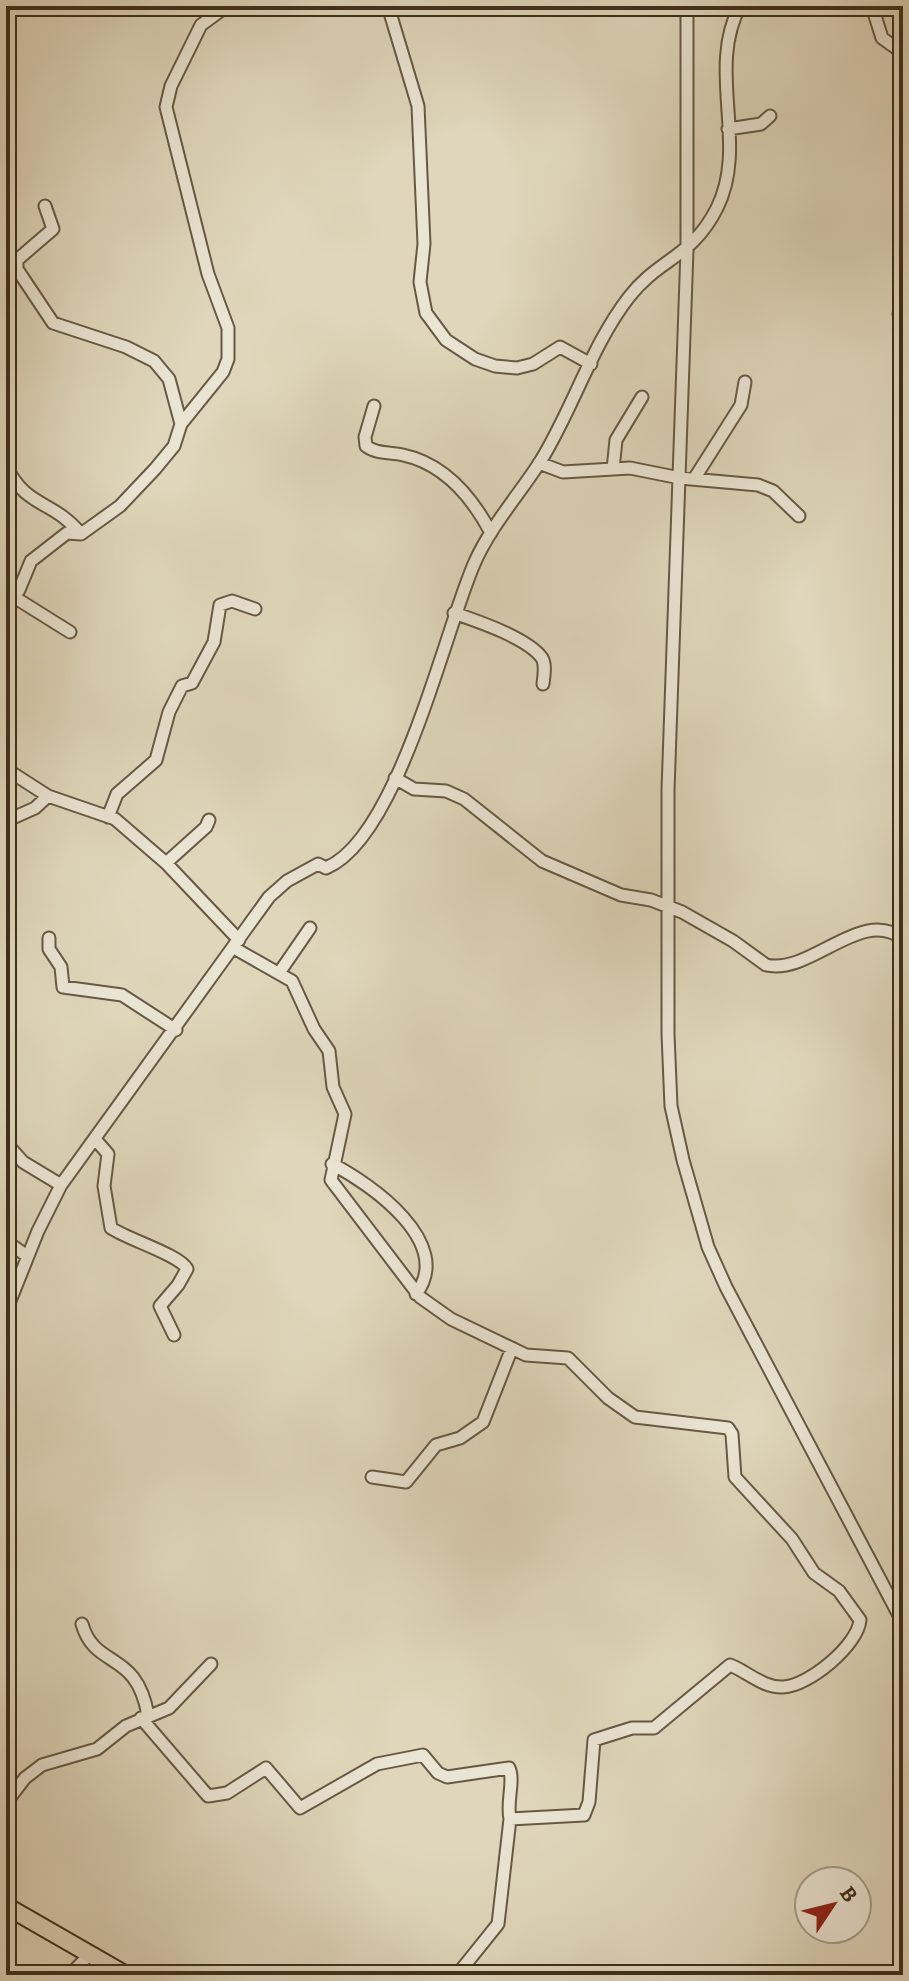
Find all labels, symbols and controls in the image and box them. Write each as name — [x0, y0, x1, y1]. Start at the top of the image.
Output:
north arrow — [793, 1865, 873, 1945]
text: B — [832, 1880, 865, 1908]

